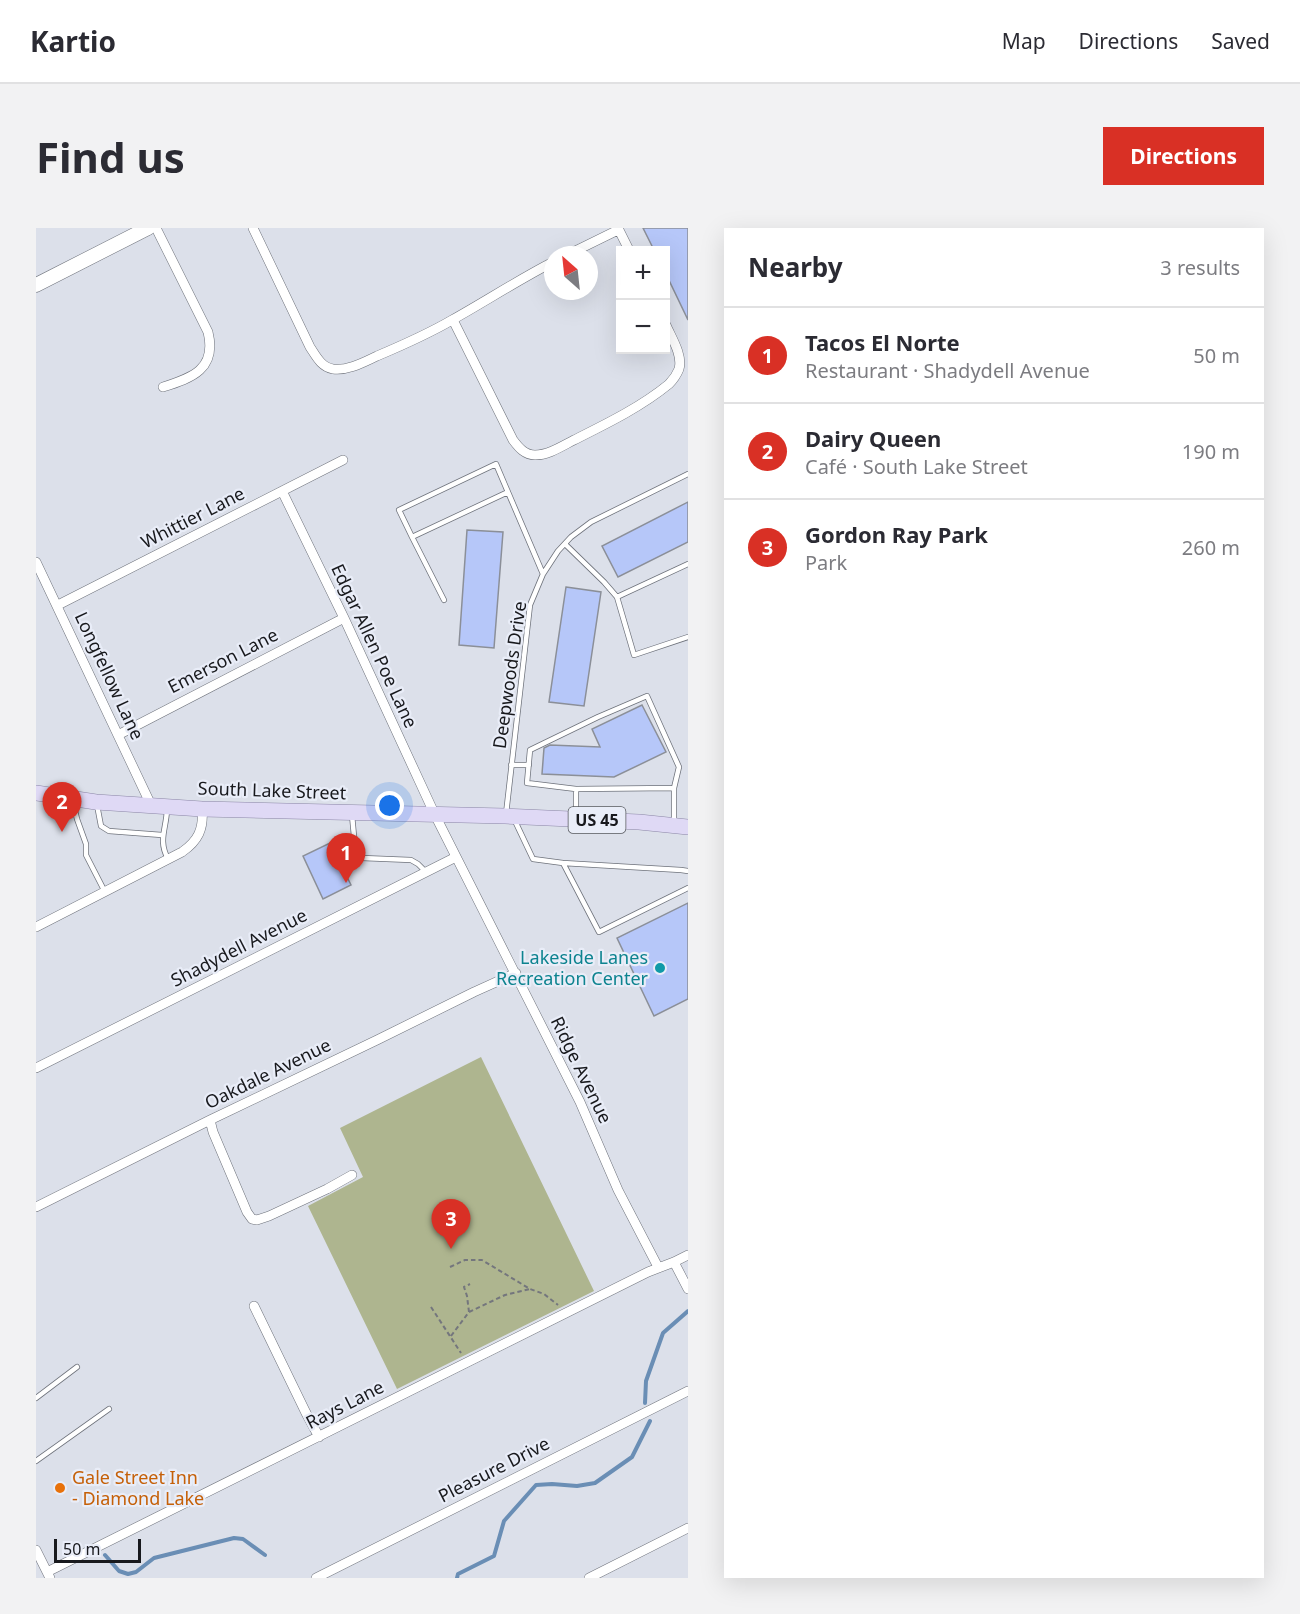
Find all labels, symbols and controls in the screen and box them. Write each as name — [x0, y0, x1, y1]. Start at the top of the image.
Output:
text: Kartio — [30, 22, 116, 60]
text: Map — [1002, 27, 1046, 55]
text: Directions — [1079, 27, 1178, 55]
text: Saved — [1211, 27, 1270, 55]
button: Directions — [1103, 127, 1264, 185]
text: Find us — [36, 128, 185, 185]
north arrow — [544, 246, 598, 300]
map controls — [616, 246, 670, 354]
button: + — [616, 246, 670, 300]
text: Nearby — [748, 249, 843, 285]
text: 3 results — [1160, 254, 1240, 281]
button: − — [616, 300, 670, 354]
text: Tacos El Norte — [805, 327, 960, 357]
text: 1 — [762, 342, 773, 369]
text: 50 m — [1193, 342, 1240, 369]
text: Restaurant · Shadydell Avenue — [805, 357, 1090, 384]
text: Dairy Queen — [805, 423, 941, 453]
text: 2 — [762, 438, 773, 465]
text: 190 m — [1182, 438, 1240, 465]
text: Café · South Lake Street — [805, 453, 1028, 480]
street label: Whittier Lane — [137, 481, 248, 554]
text: Gordon Ray Park — [805, 519, 988, 549]
text: 3 — [762, 534, 773, 561]
text: 260 m — [1182, 534, 1240, 561]
text: Park — [805, 549, 847, 576]
street label: Edgar Allen Poe Lane — [326, 560, 424, 732]
street label: Deepwoods Drive — [487, 599, 531, 750]
street label: Longfellow Lane — [70, 608, 150, 743]
street label: Emerson Lane — [163, 622, 282, 698]
street label: South Lake Street — [197, 775, 347, 805]
pin: 2 — [42, 782, 82, 832]
your location — [375, 791, 404, 820]
road number: US 45 — [568, 807, 626, 833]
pin: 1 — [326, 834, 366, 883]
street label: Shadydell Avenue — [166, 902, 311, 992]
place label: Lakeside Lanes Recreation Center — [496, 945, 649, 990]
marker: Lakeside Lanes Recreation Center — [653, 961, 667, 975]
street label: Ridge Avenue — [546, 1012, 618, 1127]
street label: Oakdale Avenue — [200, 1032, 335, 1114]
pin: 3 — [432, 1200, 470, 1249]
street label: Rays Lane — [301, 1374, 388, 1434]
street label: Pleasure Drive — [434, 1431, 553, 1507]
place label: Gale Street Inn - Diamond Lake — [72, 1465, 204, 1510]
marker: Gale Street Inn - Diamond Lake — [53, 1481, 67, 1495]
scale bar — [54, 1536, 141, 1564]
text: 50 m — [63, 1538, 100, 1560]

